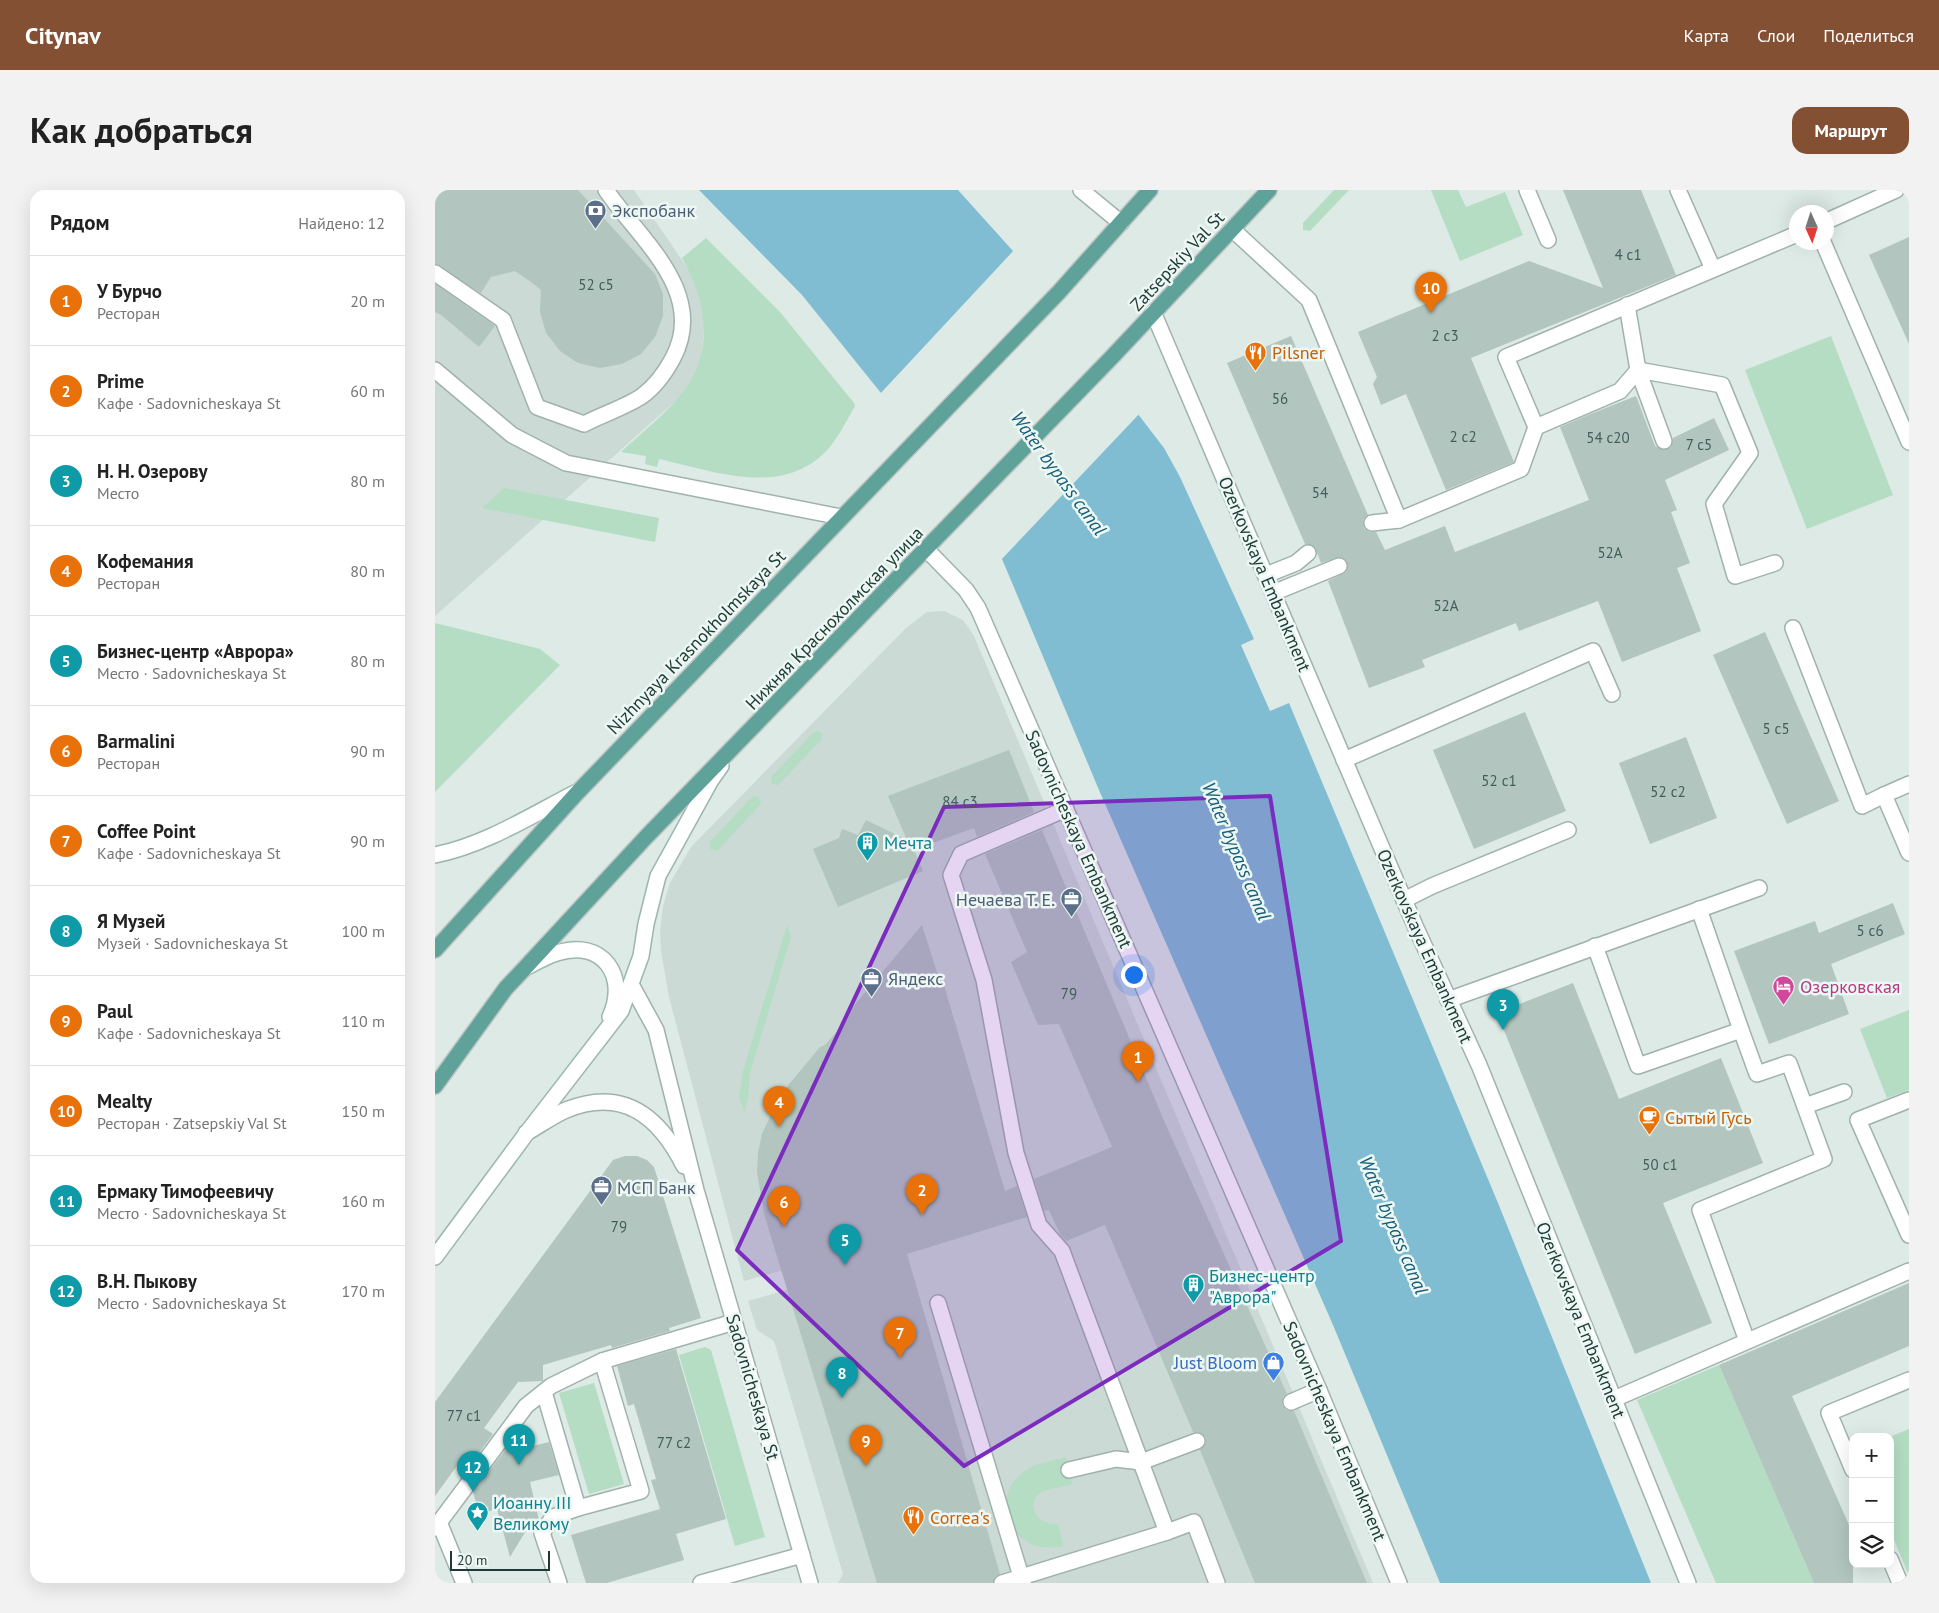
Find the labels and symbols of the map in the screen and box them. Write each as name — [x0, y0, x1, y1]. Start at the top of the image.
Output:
bank icon: Экспобанк — [584, 198, 608, 229]
place label: Экспобанк — [612, 199, 695, 222]
north arrow — [1789, 205, 1834, 250]
street label: Zatsepskiy Val St — [1125, 206, 1229, 316]
house number: 4 с1 — [1614, 245, 1642, 264]
pin: 10 — [1415, 272, 1447, 313]
house number: 52 с5 — [578, 275, 614, 294]
house number: 2 с3 — [1431, 326, 1459, 345]
restaurant icon: Pilsner — [1244, 340, 1268, 371]
place label: Pilsner — [1272, 341, 1325, 364]
house number: 56 — [1272, 389, 1288, 408]
water label: Water bypass canal — [1006, 406, 1112, 540]
house number: 2 с2 — [1449, 427, 1477, 446]
house number: 54 с20 — [1586, 428, 1630, 447]
house number: 7 с5 — [1686, 435, 1712, 454]
street label: Ozerkovskaya Embankment — [1213, 473, 1317, 675]
house number: 54 — [1312, 483, 1328, 502]
street label: Нижняя Краснохолмская улица — [740, 522, 928, 714]
house number: 52А — [1597, 543, 1623, 562]
street label: Nizhnyaya Krasnokholmskaya St — [602, 545, 790, 739]
house number: 52А — [1433, 596, 1459, 615]
house number: 5 с5 — [1762, 719, 1790, 738]
street label: Sadovnicheskaya Embankment — [1020, 726, 1138, 952]
house number: 52 с1 — [1481, 771, 1517, 790]
water label: Water bypass canal — [1197, 778, 1277, 924]
house number: 52 с2 — [1650, 782, 1686, 801]
house number: 84 с3 — [942, 792, 978, 811]
building icon: Мечта — [856, 830, 880, 861]
place label: Мечта — [884, 831, 932, 854]
street label: Ozerkovskaya Embankment — [1372, 846, 1478, 1046]
office icon: Нечаева Т. Е. — [1059, 887, 1083, 918]
place label: Нечаева Т. Е. — [956, 888, 1055, 911]
house number: 5 с6 — [1856, 921, 1884, 940]
your location — [1121, 962, 1147, 988]
office icon: Яндекс — [860, 966, 884, 997]
place label: Яндекс — [888, 967, 943, 990]
hotel icon: Озерковская — [1772, 974, 1796, 1005]
place label: Озерковская — [1800, 975, 1900, 998]
house number: 79 — [1061, 984, 1077, 1003]
pin: 3 — [1487, 989, 1519, 1030]
pin: 1 — [1122, 1041, 1154, 1082]
pin: 4 — [763, 1086, 795, 1127]
cafe icon: Сытый Гусь — [1637, 1105, 1661, 1136]
place label: Сытый Гусь — [1665, 1106, 1752, 1129]
water label: Water bypass canal — [1354, 1152, 1434, 1298]
house number: 50 с1 — [1642, 1155, 1678, 1174]
pin: 2 — [906, 1174, 938, 1215]
office icon: МСП Банк — [589, 1175, 613, 1206]
place label: МСП Банк — [617, 1176, 696, 1199]
pin: 6 — [768, 1186, 800, 1227]
house number: 79 — [611, 1217, 627, 1236]
street label: Ozerkovskaya Embankment — [1531, 1218, 1631, 1422]
pin: 5 — [829, 1224, 861, 1265]
place label: Бизнес-центр "Аврора" — [1209, 1264, 1315, 1308]
building icon: Бизнес-центр "Аврора" — [1181, 1273, 1205, 1304]
street label: Sadovnicheskaya St — [721, 1311, 785, 1463]
pin: 7 — [884, 1317, 916, 1358]
street label: Sadovnicheskaya Embankment — [1278, 1318, 1392, 1544]
shop icon: Just Bloom — [1261, 1350, 1285, 1381]
place label: Just Bloom — [1173, 1351, 1257, 1374]
pin: 8 — [826, 1357, 858, 1398]
house number: 77 с1 — [447, 1406, 481, 1425]
pin: 11 — [503, 1424, 535, 1465]
pin: 9 — [850, 1425, 882, 1466]
house number: 77 с2 — [657, 1433, 691, 1452]
pin: 12 — [457, 1451, 489, 1492]
place label: Иоанну III Великому — [493, 1491, 572, 1535]
place icon: Иоанну III Великому — [465, 1500, 489, 1531]
restaurant icon: Correa's — [902, 1505, 926, 1536]
place label: Correa's — [930, 1506, 990, 1529]
scale bar — [450, 1548, 550, 1571]

